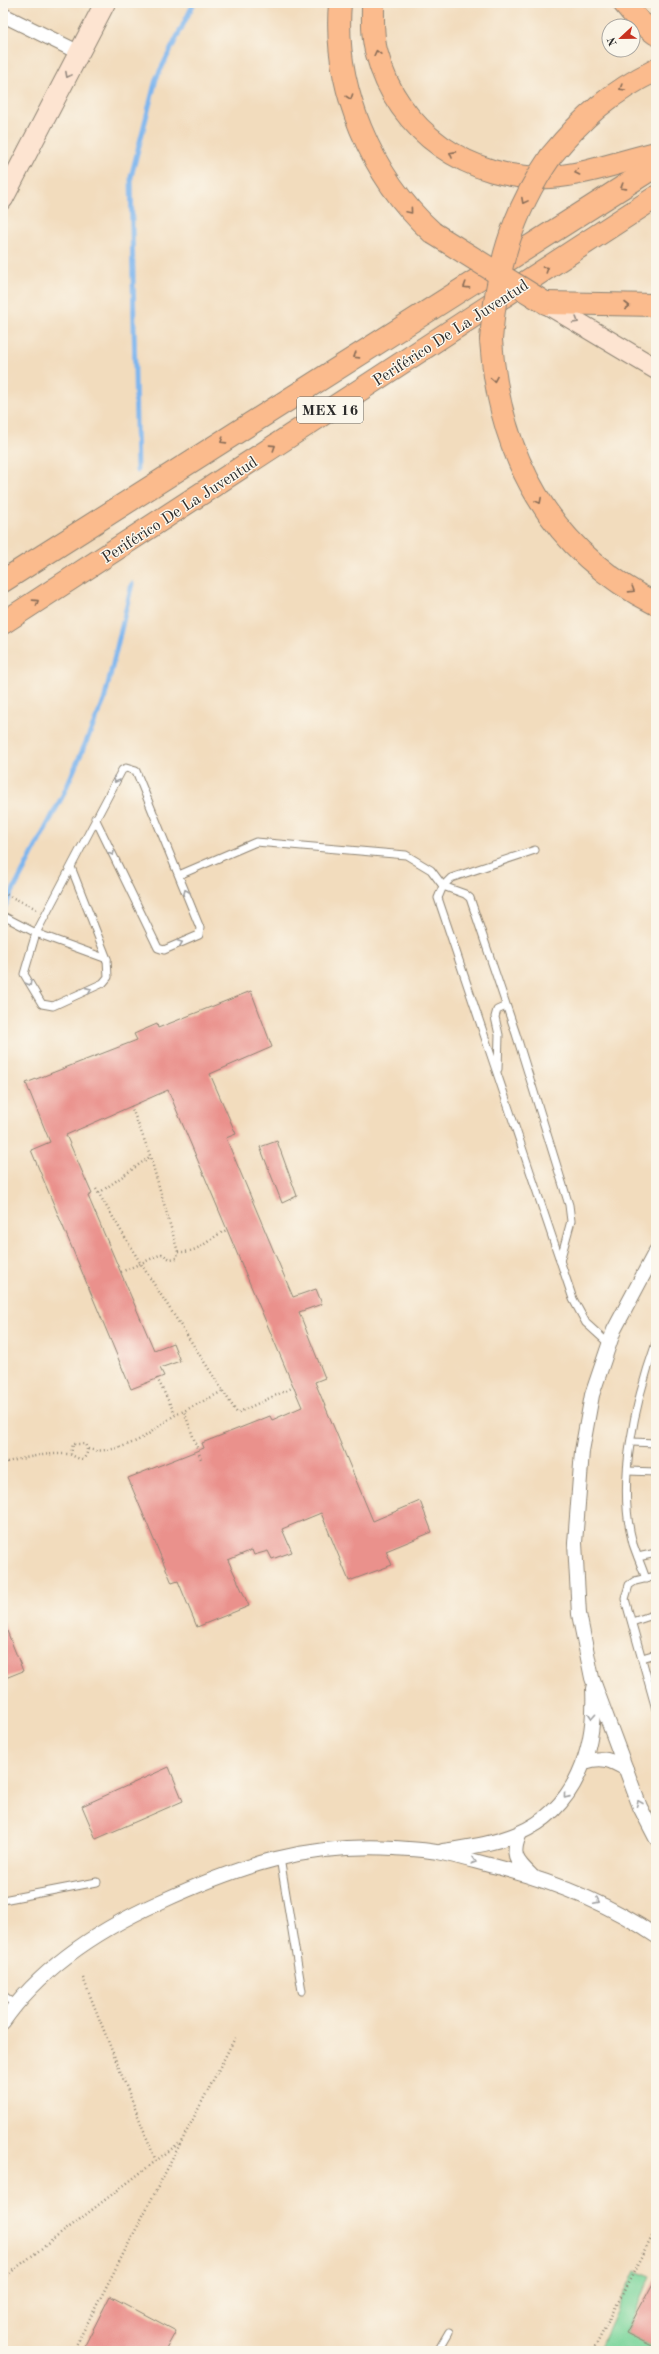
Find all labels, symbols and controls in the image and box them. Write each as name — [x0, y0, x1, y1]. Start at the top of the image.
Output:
north arrow — [601, 18, 641, 58]
text: N — [606, 35, 620, 47]
one-way arrow — [373, 49, 381, 56]
one-way arrow — [66, 71, 73, 78]
one-way arrow — [619, 84, 626, 91]
one-way arrow — [345, 93, 353, 100]
one-way arrow — [449, 151, 456, 159]
one-way arrow — [574, 167, 580, 175]
one-way arrow — [620, 182, 627, 189]
one-way arrow — [521, 197, 528, 204]
one-way arrow — [406, 206, 413, 214]
one-way arrow — [542, 266, 549, 273]
street label: Periférico De La Juventud — [370, 277, 532, 390]
one-way arrow — [463, 282, 470, 289]
one-way arrow — [624, 302, 630, 310]
one-way arrow — [572, 316, 579, 323]
one-way arrow — [354, 351, 361, 358]
one-way arrow — [490, 376, 498, 382]
road number: MEX 16 — [297, 397, 363, 423]
one-way arrow — [220, 436, 227, 444]
one-way arrow — [269, 445, 276, 452]
street label: Periférico De La Juventud — [99, 454, 261, 567]
one-way arrow — [534, 496, 541, 504]
one-way arrow — [628, 585, 635, 592]
one-way arrow — [32, 599, 39, 607]
one-way arrow — [114, 776, 121, 784]
one-way arrow — [107, 849, 115, 856]
one-way arrow — [182, 888, 190, 895]
one-way arrow — [177, 940, 184, 948]
one-way arrow — [25, 979, 32, 986]
one-way arrow — [84, 987, 92, 995]
one-way arrow — [588, 1713, 597, 1719]
one-way arrow — [563, 1791, 570, 1798]
one-way arrow — [635, 1799, 643, 1806]
one-way arrow — [470, 1856, 477, 1865]
one-way arrow — [593, 1896, 601, 1904]

